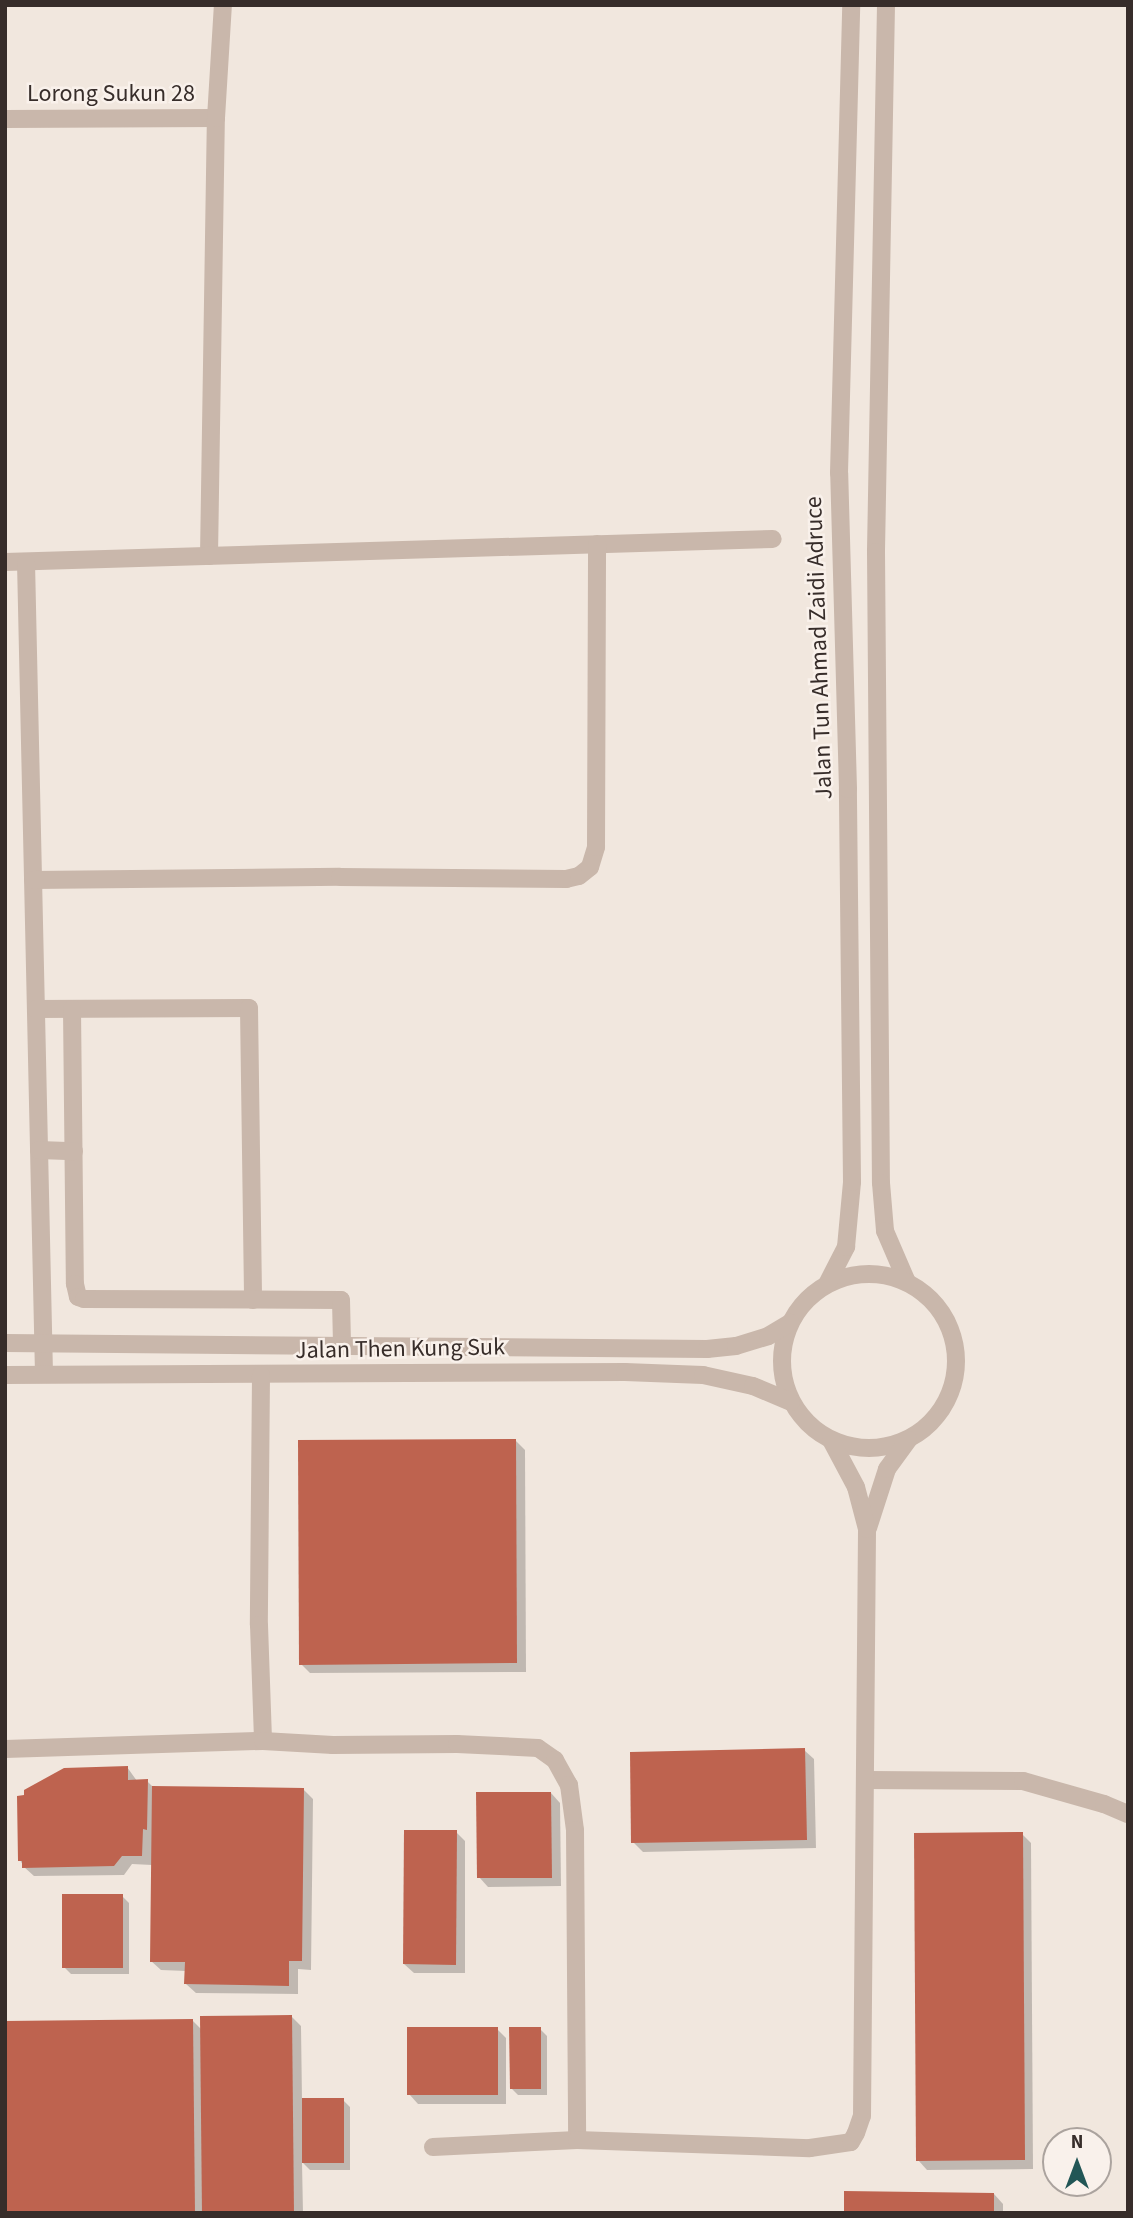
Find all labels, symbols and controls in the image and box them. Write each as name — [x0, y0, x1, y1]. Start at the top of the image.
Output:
street label: Lorong Sukun 28 — [27, 80, 195, 108]
street label: Jalan Tun Ahmad Zaidi Adruce — [799, 496, 839, 800]
street label: Jalan Then Kung Suk — [295, 1333, 505, 1365]
north arrow — [1042, 2127, 1112, 2197]
text: N — [1071, 2129, 1083, 2156]

